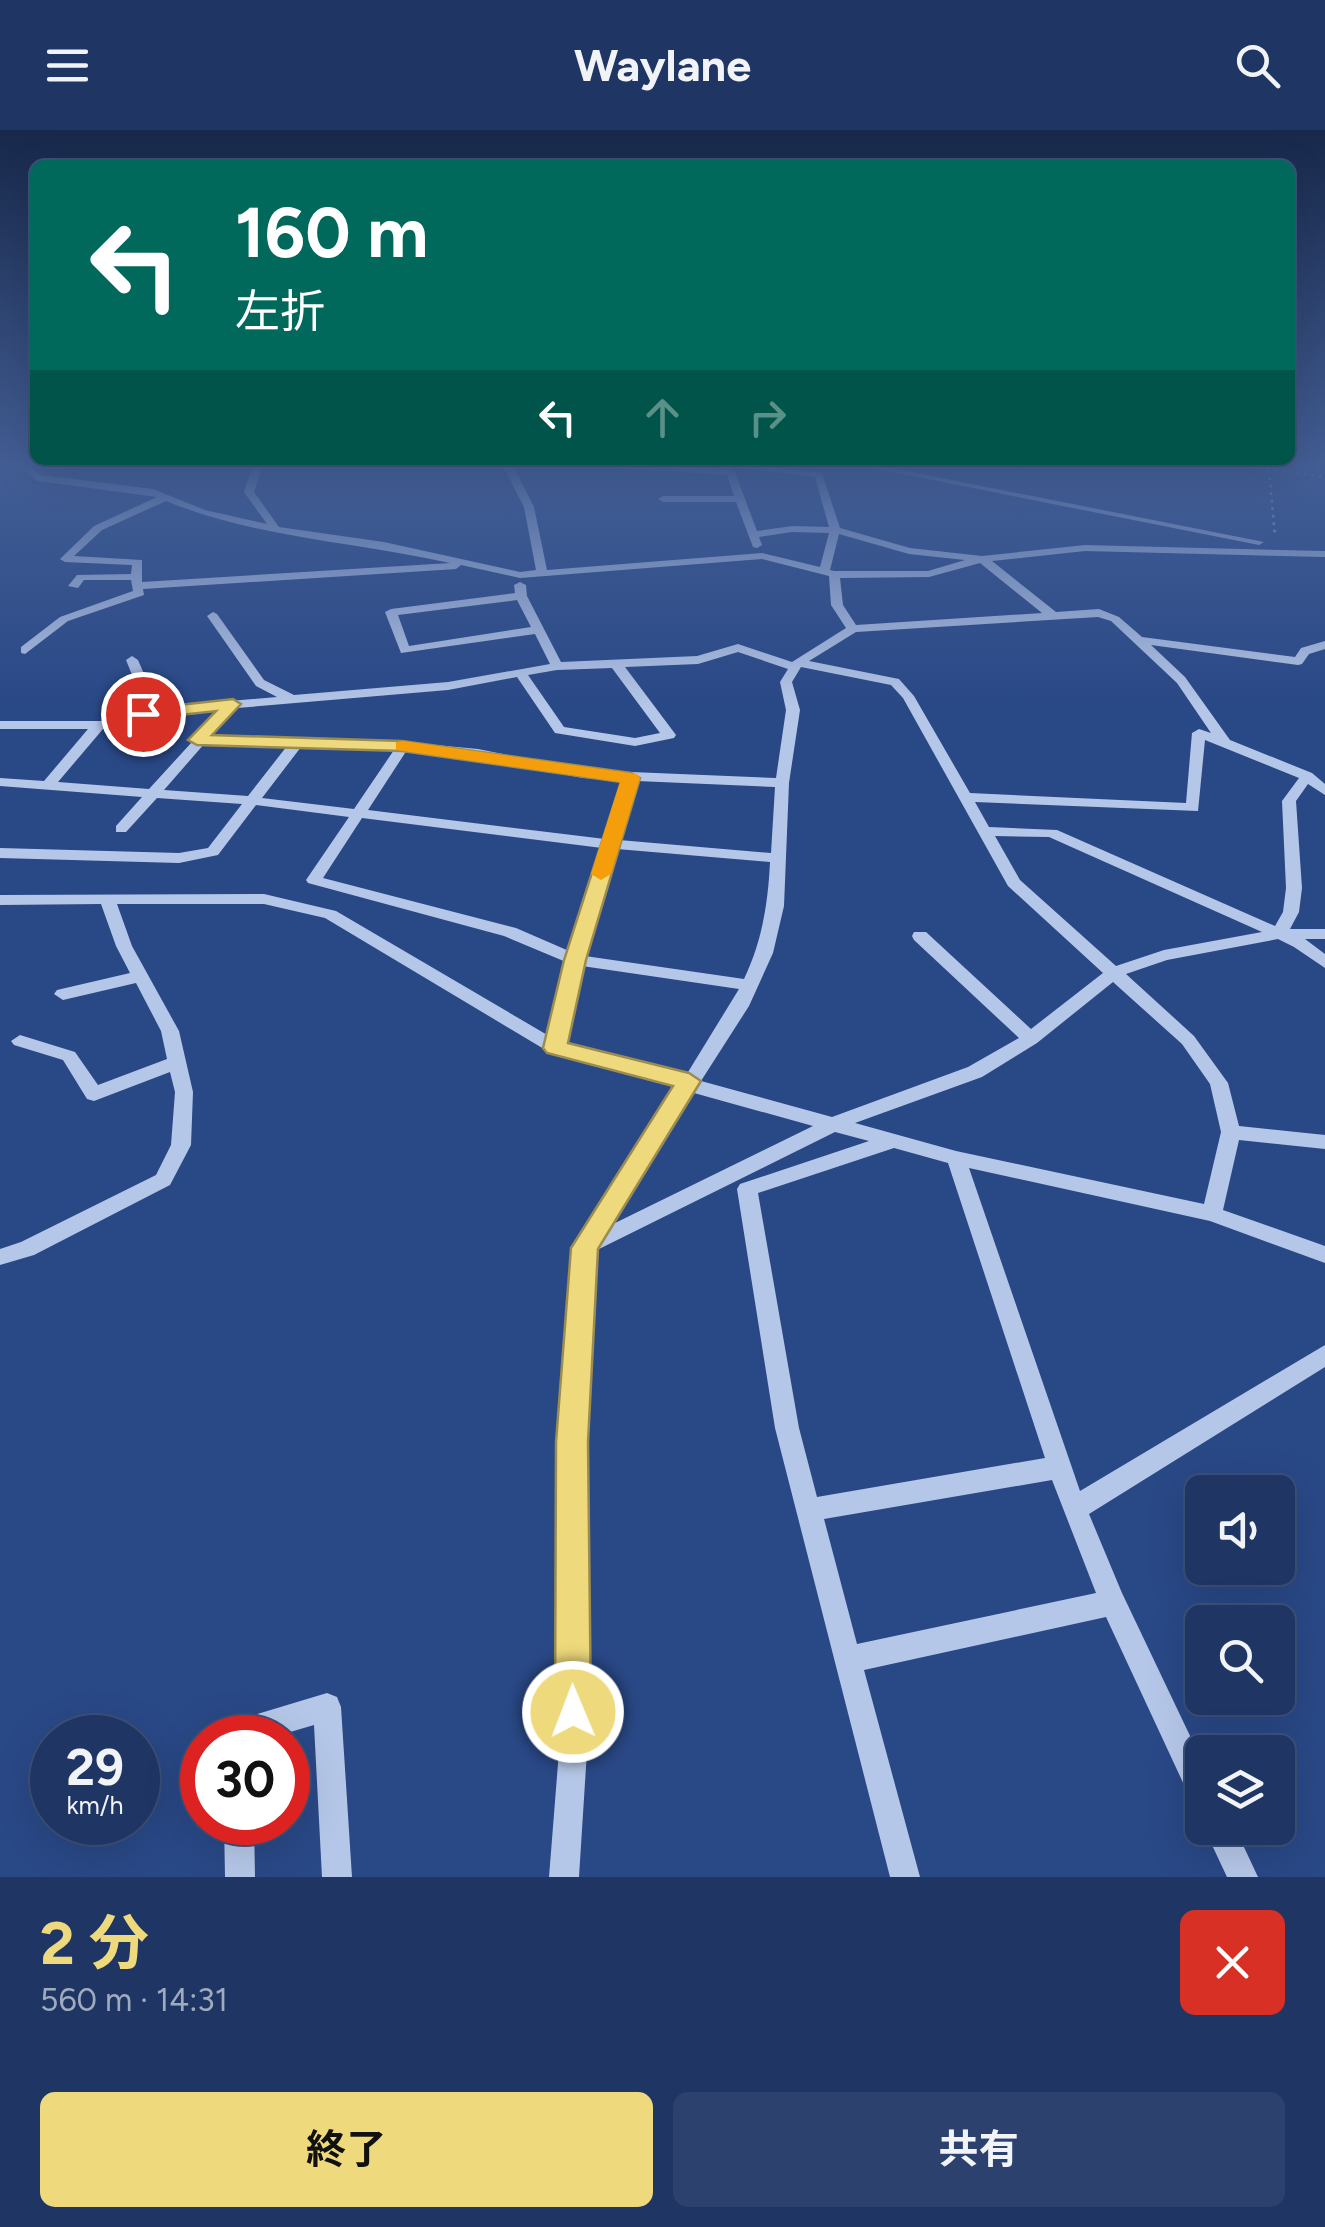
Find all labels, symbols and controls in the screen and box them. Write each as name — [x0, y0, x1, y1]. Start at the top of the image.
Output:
icon: menu — [40, 38, 95, 93]
text: Waylane — [574, 38, 751, 92]
icon: search — [1230, 38, 1285, 93]
text: 160 m — [235, 190, 428, 275]
icon: left — [70, 200, 200, 330]
text: 左折 — [235, 284, 325, 338]
icon: left — [530, 390, 585, 445]
icon: ahead — [635, 390, 690, 445]
icon: right — [740, 390, 795, 445]
pin — [101, 672, 186, 757]
icon: arrive — [116, 687, 171, 742]
map controls — [1185, 1475, 1295, 1845]
button: sound — [1185, 1475, 1295, 1585]
button: search — [1185, 1605, 1295, 1715]
position arrow — [521, 1660, 625, 1764]
speed limit sign: 30 — [180, 1715, 310, 1845]
button: layers — [1185, 1735, 1295, 1845]
text: 29 — [66, 1737, 124, 1798]
text: km/h — [66, 1790, 124, 1820]
text: 2 分 — [40, 1907, 149, 1979]
button: close — [1180, 1910, 1285, 2015]
text: 560 m · 14:31 — [40, 1981, 228, 2019]
button: 終了 — [40, 2092, 653, 2207]
button: 共有 — [673, 2092, 1285, 2207]

